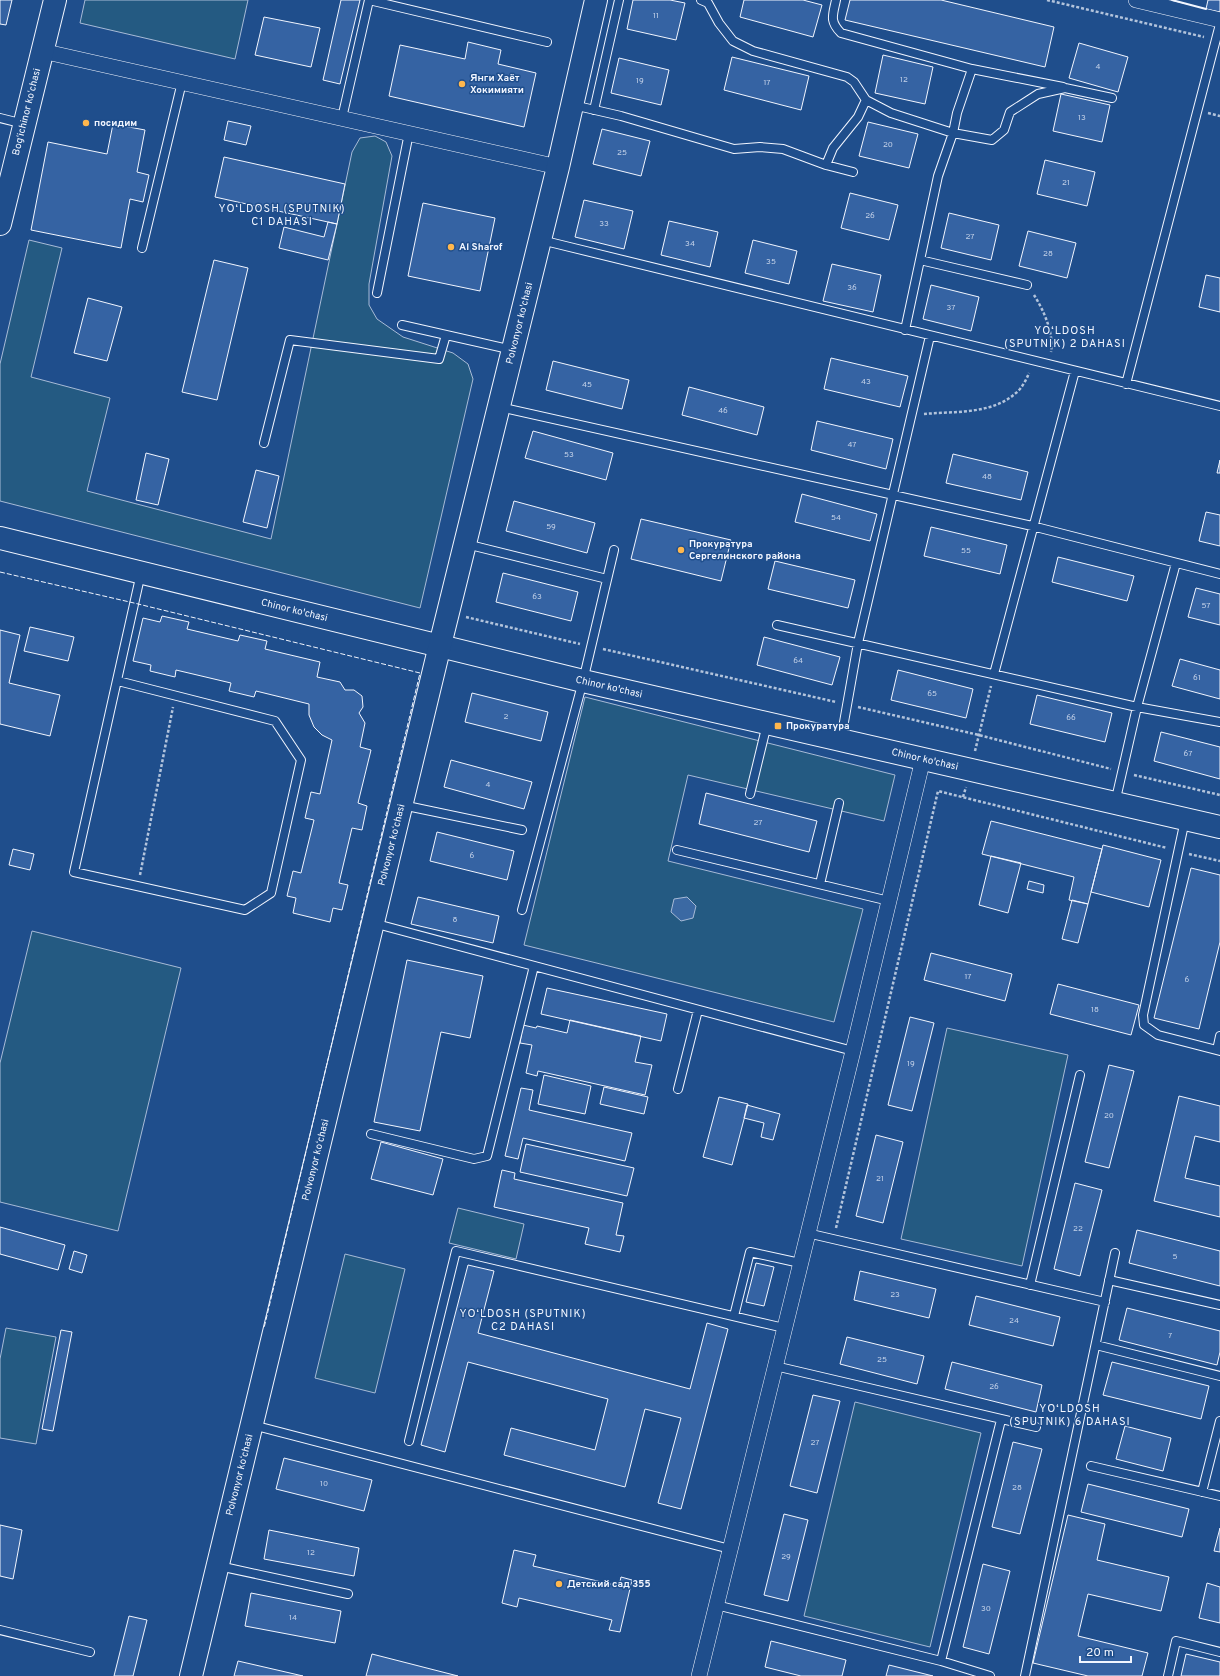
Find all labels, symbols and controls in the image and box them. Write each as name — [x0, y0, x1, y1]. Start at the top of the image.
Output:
house number: 11 — [653, 11, 659, 21]
house number: 4 — [1096, 62, 1101, 72]
street label: Bogʻichinor koʻchasi — [10, 67, 44, 157]
place label: Янги Хаёт Хокимияти — [470, 72, 524, 97]
house number: 12 — [900, 75, 908, 85]
house number: 19 — [636, 76, 644, 86]
house number: 17 — [763, 78, 771, 88]
marker: Янги Хаёт Хокимияти — [457, 79, 467, 89]
house number: 13 — [1078, 113, 1086, 123]
place label: посидим — [94, 117, 137, 130]
marker: посидим — [81, 118, 91, 128]
house number: 20 — [883, 140, 893, 150]
house number: 25 — [617, 148, 627, 158]
house number: 21 — [1062, 178, 1070, 188]
district label: YO‘LDOSH (SPUTNIK) C1 DAHASI — [219, 202, 345, 229]
house number: 26 — [865, 211, 875, 221]
house number: 33 — [599, 219, 609, 229]
house number: 27 — [966, 232, 975, 242]
house number: 34 — [685, 239, 695, 249]
place label: Al Sharof — [459, 241, 503, 254]
marker: Al Sharof — [446, 242, 456, 252]
house number: 28 — [1043, 249, 1053, 259]
house number: 35 — [766, 257, 776, 267]
street label: Polvonyor ko'chasi — [503, 281, 536, 366]
house number: 36 — [847, 283, 857, 293]
house number: 37 — [947, 303, 955, 313]
district label: YO‘LDOSH (SPUTNIK) 2 DAHASI — [1004, 324, 1126, 351]
house number: 43 — [861, 377, 871, 387]
house number: 45 — [582, 380, 592, 390]
house number: 46 — [718, 406, 728, 416]
house number: 47 — [847, 440, 857, 450]
house number: 53 — [564, 450, 574, 460]
house number: 48 — [982, 472, 992, 482]
house number: 54 — [831, 513, 841, 523]
house number: 59 — [546, 522, 556, 532]
place label: Прокуратура Сергелинского района — [689, 538, 801, 563]
marker: Прокуратура Сергелинского района — [676, 545, 686, 555]
house number: 55 — [961, 546, 971, 556]
house number: 63 — [532, 592, 542, 602]
street label: Chinor ko'chasi — [260, 596, 329, 625]
house number: 57 — [1201, 601, 1211, 611]
house number: 64 — [793, 656, 803, 666]
street label: Chinor ko'chasi — [574, 673, 644, 701]
house number: 61 — [1193, 673, 1201, 683]
house number: 65 — [927, 689, 937, 699]
house number: 2 — [504, 712, 509, 722]
house number: 66 — [1066, 713, 1076, 723]
place label: Прокуратура — [786, 720, 850, 733]
marker: Прокуратура — [773, 721, 783, 731]
street label: Chinor ko'chasi — [890, 745, 960, 773]
house number: 67 — [1184, 749, 1192, 759]
house number: 4 — [486, 780, 491, 790]
street label: Polvonyor koʻchasi — [376, 803, 408, 887]
house number: 27 — [754, 818, 763, 828]
house number: 6 — [470, 851, 475, 861]
house number: 8 — [453, 915, 458, 925]
house number: 17 — [964, 972, 972, 982]
house number: 6 — [1185, 975, 1190, 985]
house number: 18 — [1091, 1005, 1099, 1015]
house number: 19 — [907, 1059, 915, 1069]
house number: 20 — [1104, 1111, 1114, 1121]
street label: Polvonyor koʻchasi — [300, 1118, 332, 1202]
house number: 21 — [876, 1174, 884, 1184]
house number: 22 — [1073, 1224, 1083, 1234]
house number: 5 — [1173, 1252, 1178, 1262]
house number: 23 — [890, 1290, 900, 1300]
district label: YO‘LDOSH (SPUTNIK) C2 DAHASI — [460, 1307, 586, 1334]
house number: 24 — [1009, 1316, 1019, 1326]
house number: 7 — [1168, 1331, 1172, 1341]
house number: 25 — [877, 1355, 887, 1365]
house number: 26 — [989, 1382, 999, 1392]
district label: YO‘LDOSH (SPUTNIK) 6 DAHASI — [1009, 1402, 1131, 1429]
street label: Polvonyor koʻchasi — [224, 1433, 256, 1517]
house number: 27 — [811, 1438, 820, 1448]
house number: 10 — [320, 1479, 328, 1489]
house number: 28 — [1012, 1483, 1022, 1493]
house number: 12 — [307, 1548, 315, 1558]
house number: 29 — [781, 1552, 791, 1562]
place label: Детский сад 355 — [567, 1578, 651, 1591]
marker: Детский сад 355 — [554, 1579, 564, 1589]
house number: 30 — [981, 1604, 991, 1614]
house number: 14 — [289, 1613, 297, 1623]
scale bar — [1080, 1638, 1131, 1664]
text: 20 m — [1086, 1645, 1114, 1661]

